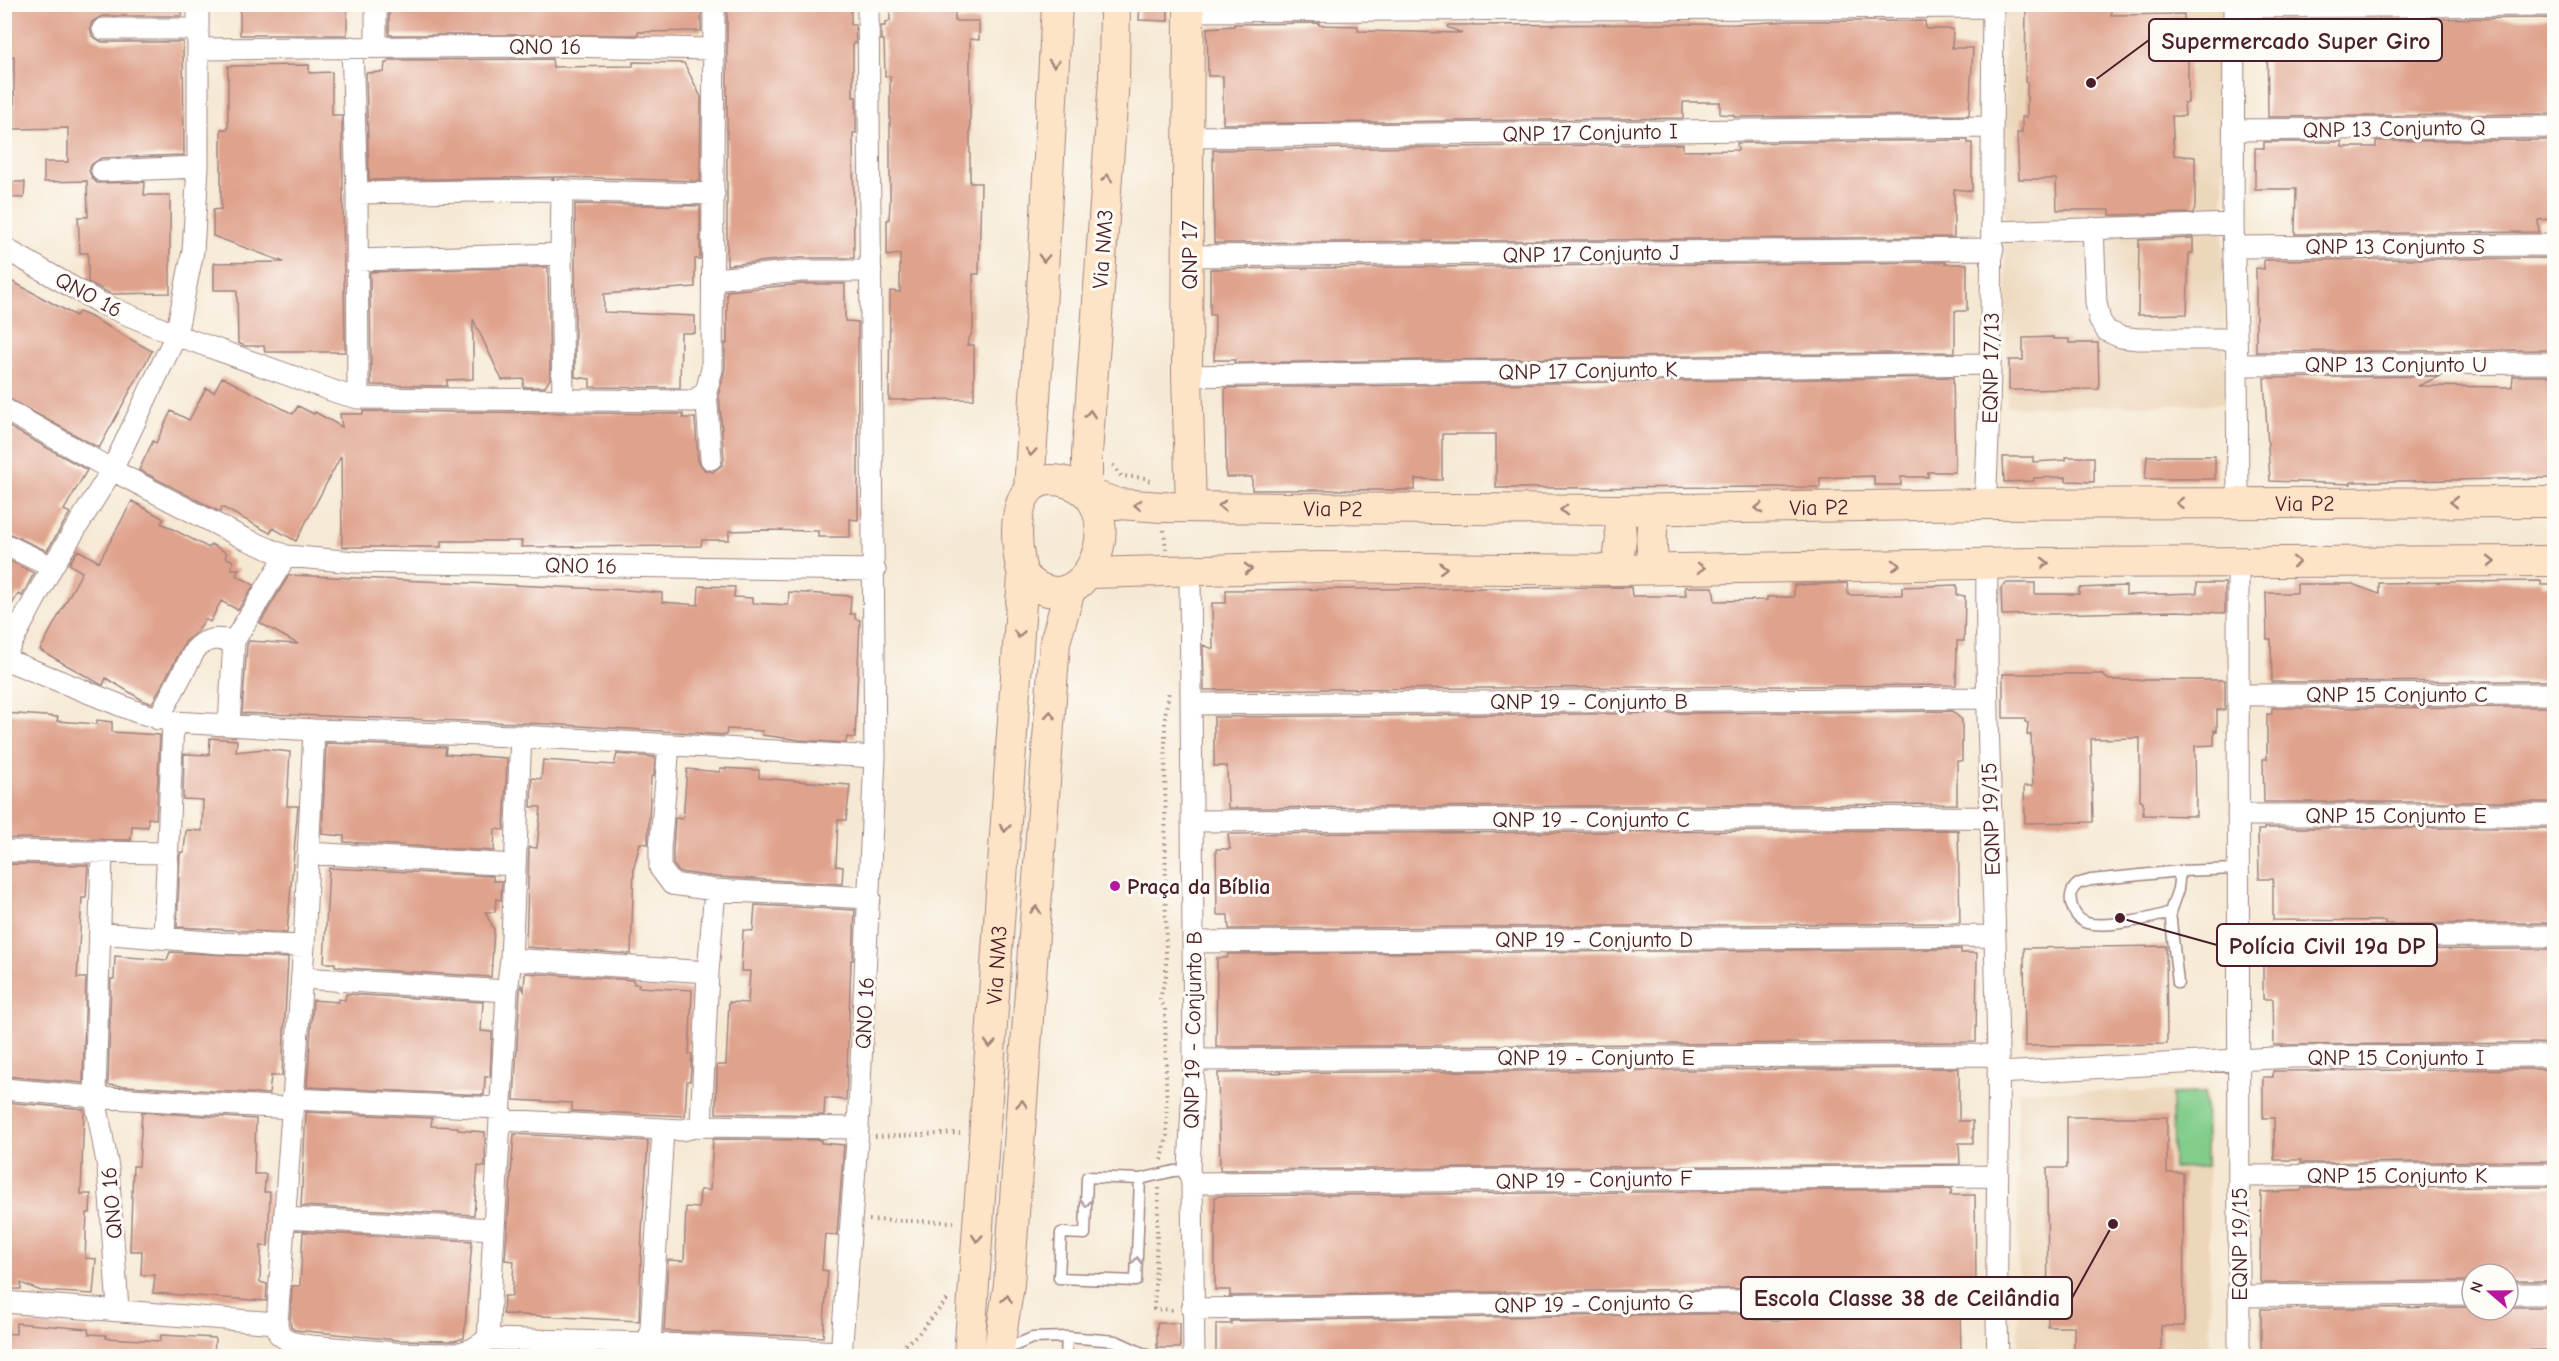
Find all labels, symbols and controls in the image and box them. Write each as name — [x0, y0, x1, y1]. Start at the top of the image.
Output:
callout: Supermercado Super Giro — [2149, 19, 2442, 61]
text: Supermercado Super Giro — [2162, 27, 2430, 55]
street label: QNO 16 — [509, 34, 581, 60]
one-way arrow — [1048, 58, 1061, 67]
street label: QNP 13 Conjunto Q — [2302, 114, 2486, 144]
street label: QNP 17 Conjunto I — [1502, 118, 1678, 148]
one-way arrow — [1101, 173, 1114, 182]
street label: Via NM3 — [1087, 208, 1119, 290]
street label: QNP 17 — [1177, 220, 1203, 289]
street label: QNP 13 Conjunto S — [2305, 234, 2485, 260]
street label: QNP 17 Conjunto J — [1502, 239, 1680, 269]
one-way arrow — [1037, 253, 1050, 262]
street label: QNO 16 — [51, 266, 127, 323]
street label: EQNP 17/13 — [1977, 312, 2005, 424]
street label: QNP 13 Conjunto U — [2305, 352, 2487, 378]
street label: QNP 17 Conjunto K — [1498, 356, 1678, 386]
one-way arrow — [1084, 409, 1097, 418]
one-way arrow — [1025, 448, 1038, 457]
street label: Via P2 — [2275, 491, 2335, 517]
street label: Via P2 — [1789, 494, 1849, 521]
street label: Via P2 — [1303, 496, 1363, 522]
one-way arrow — [2450, 496, 2459, 508]
one-way arrow — [2175, 497, 2184, 509]
one-way arrow — [1133, 499, 1142, 512]
one-way arrow — [1217, 500, 1226, 513]
one-way arrow — [1754, 502, 1763, 514]
one-way arrow — [1559, 504, 1568, 516]
street label: QNO 16 — [545, 552, 617, 580]
one-way arrow — [2292, 556, 2301, 568]
one-way arrow — [2487, 556, 2496, 568]
one-way arrow — [2041, 557, 2050, 569]
one-way arrow — [1892, 559, 1901, 571]
one-way arrow — [1244, 562, 1253, 575]
one-way arrow — [1439, 562, 1448, 574]
one-way arrow — [1697, 562, 1706, 575]
one-way arrow — [1012, 629, 1025, 638]
street label: QNP 15 Conjunto C — [2306, 682, 2488, 708]
street label: QNP 19 - Conjunto B — [1490, 689, 1688, 715]
one-way arrow — [1043, 711, 1056, 720]
street label: EQNP 19/15 — [1976, 762, 2006, 876]
street label: QNP 15 Conjunto E — [2305, 803, 2487, 829]
street label: QNP 19 - Conjunto C — [1492, 807, 1690, 833]
one-way arrow — [999, 824, 1012, 833]
place label: Praça da Bíblia — [1127, 874, 1271, 900]
marker: Praça da Bíblia — [1108, 879, 1122, 893]
one-way arrow — [1030, 905, 1043, 914]
street label: Via NM3 — [981, 924, 1013, 1006]
callout: Polícia Civil 19a DP — [2217, 924, 2437, 966]
street label: QNP 19 - Conjunto D — [1495, 927, 1693, 953]
street label: QNP 19 - Conjunto B — [1178, 931, 1208, 1129]
text: Polícia Civil 19a DP — [2229, 932, 2426, 960]
street label: QNO 16 — [850, 976, 880, 1050]
one-way arrow — [984, 1039, 997, 1048]
street label: QNP 19 - Conjunto E — [1497, 1045, 1695, 1071]
street label: QNP 15 Conjunto I — [2308, 1045, 2484, 1071]
one-way arrow — [1015, 1100, 1028, 1109]
street label: QNP 15 Conjunto K — [2307, 1163, 2487, 1189]
street label: QNP 19 - Conjunto F — [1495, 1165, 1693, 1195]
street label: QNO 16 — [96, 1166, 128, 1240]
street label: EQNP 19/15 — [2227, 1187, 2253, 1301]
one-way arrow — [1080, 1199, 1093, 1208]
one-way arrow — [971, 1234, 984, 1243]
one-way arrow — [1130, 1256, 1143, 1265]
north arrow — [2460, 1262, 2520, 1322]
callout: Escola Classe 38 de Ceilândia — [1741, 1277, 2072, 1319]
text: N — [2467, 1279, 2487, 1295]
text: Escola Classe 38 de Ceilândia — [1754, 1284, 2060, 1312]
street label: QNP 19 - Conjunto G — [1494, 1289, 1694, 1319]
one-way arrow — [1000, 1294, 1013, 1304]

